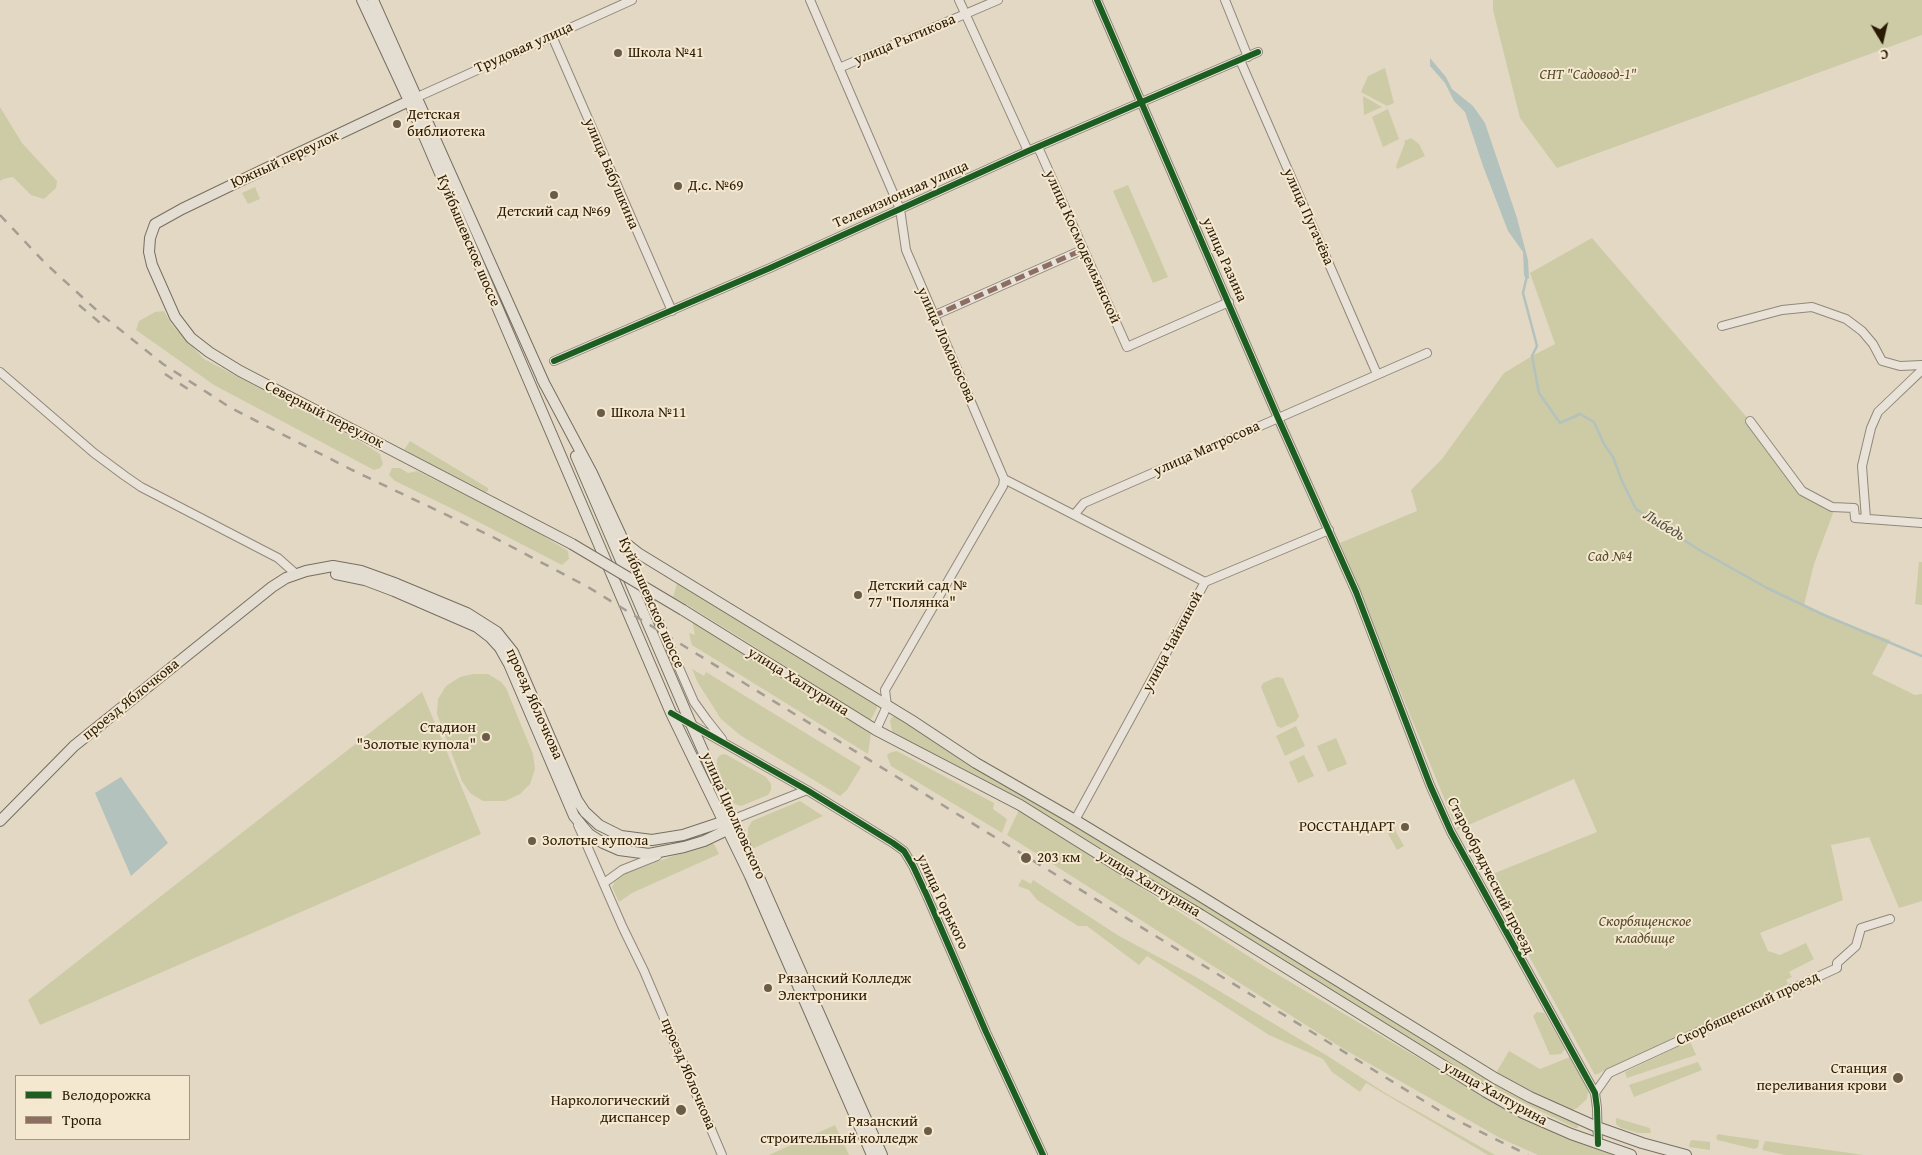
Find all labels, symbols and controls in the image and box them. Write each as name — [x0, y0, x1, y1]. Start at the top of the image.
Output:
street label: улица Рытикова — [852, 11, 958, 69]
north arrow — [1857, 15, 1907, 65]
street label: Трудовая улица — [472, 18, 576, 78]
place label: Школа №41 — [628, 44, 703, 62]
text: С — [1879, 44, 1890, 65]
marker: Школа №41 — [612, 47, 624, 59]
park label: СНТ "Садовод-1" — [1539, 66, 1637, 84]
place label: Детская библиотека — [407, 106, 485, 141]
street label: улица Бабушкина — [580, 116, 642, 232]
marker: Детская библиотека — [391, 118, 403, 130]
street label: Южный переулок — [228, 127, 342, 193]
street label: Телевизионная улица — [831, 157, 971, 233]
street label: улица Пугачёва — [1279, 166, 1337, 268]
street label: улица Космодемьянской — [1040, 167, 1124, 327]
street label: Куйбышевское шоссе — [432, 172, 504, 310]
place label: Д.с. №69 — [688, 177, 743, 195]
marker: Д.с. №69 — [672, 180, 684, 192]
marker: Детский сад №69 — [548, 189, 560, 201]
place label: Детский сад №69 — [497, 203, 611, 221]
street label: улица Разина — [1197, 215, 1251, 305]
street label: улица Ломоносова — [912, 284, 980, 406]
street label: Северный переулок — [262, 377, 386, 453]
place label: Школа №11 — [611, 404, 686, 422]
marker: Школа №11 — [595, 407, 607, 419]
street label: улица Матросова — [1151, 417, 1263, 481]
water label: Лыбедь — [1639, 506, 1689, 546]
street label: Куйбышевское шоссе — [614, 535, 688, 671]
park label: Сад №4 — [1588, 548, 1632, 566]
place label: Детский сад № 77 "Полянка" — [868, 577, 967, 612]
marker: Детский сад № 77 "Полянка" — [852, 589, 864, 601]
street label: улица Чайкиной — [1139, 589, 1207, 695]
street label: улица Халтурина — [744, 644, 852, 720]
street label: проезд Яблочкова — [501, 646, 567, 762]
street label: проезд Яблочкова — [79, 655, 183, 745]
place label: Стадион "Золотые купола" — [356, 719, 476, 754]
marker: Стадион "Золотые купола" — [480, 731, 492, 743]
street label: улица Циолковского — [697, 750, 769, 882]
street label: Старообрядческий проезд — [1442, 794, 1538, 958]
place label: РОССТАНДАРТ — [1299, 818, 1395, 836]
marker: РОССТАНДАРТ — [1399, 821, 1411, 833]
place label: Золотые купола — [542, 832, 648, 850]
marker: Золотые купола — [526, 835, 538, 847]
street label: улица Халтурина — [1095, 846, 1203, 922]
place label: 203 км — [1037, 849, 1081, 867]
street label: улица Горького — [912, 851, 972, 953]
marker: 203 км — [1019, 851, 1033, 865]
park label: Скорбященское кладбище — [1599, 913, 1691, 948]
street label: Скорбященский проезд — [1674, 968, 1822, 1050]
place label: Рязанский Колледж Электроники — [778, 970, 911, 1005]
marker: Рязанский Колледж Электроники — [762, 982, 774, 994]
street label: проезд Яблочкова — [656, 1015, 720, 1133]
street label: улица Халтурина — [1440, 1058, 1550, 1130]
place label: Станция переливания крови — [1756, 1060, 1887, 1095]
marker: Станция переливания крови — [1891, 1071, 1905, 1085]
legend — [15, 1075, 190, 1140]
text: Велодорожка — [62, 1084, 151, 1105]
place label: Наркологический диспансер — [551, 1092, 670, 1127]
marker: Наркологический диспансер — [674, 1103, 688, 1117]
text: Тропа — [62, 1109, 102, 1130]
place label: Рязанский строительный колледж — [760, 1113, 918, 1148]
marker: Рязанский строительный колледж — [922, 1125, 934, 1137]

